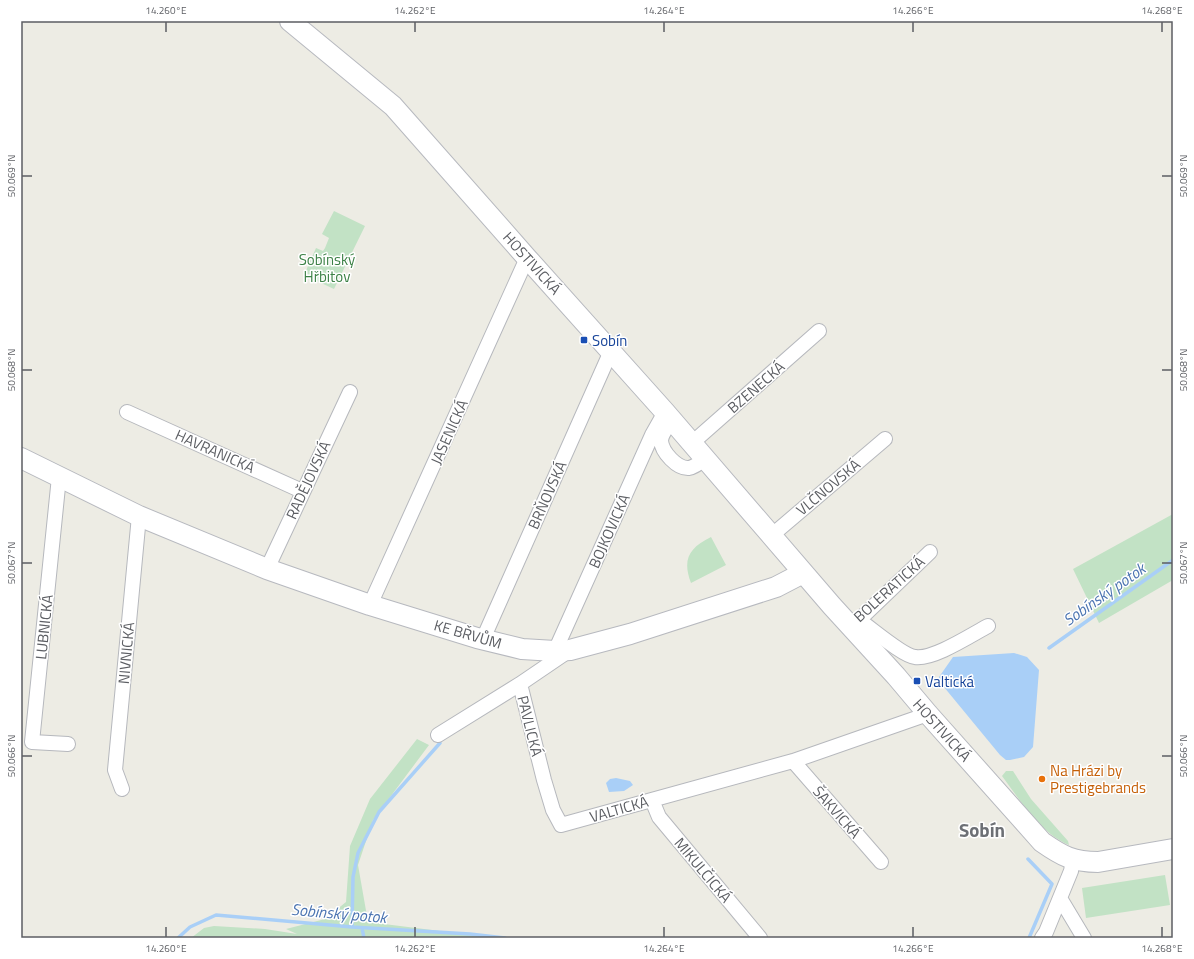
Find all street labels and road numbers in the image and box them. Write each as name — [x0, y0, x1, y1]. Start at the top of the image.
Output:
street label: HOSTIVICKÁ — [497, 226, 567, 300]
street label: BZENECKÁ — [722, 355, 790, 418]
street label: JASENICKÁ — [424, 396, 474, 468]
street label: HAVRANICKÁ — [172, 423, 259, 479]
street label: RADĚJOVSKÁ — [280, 437, 336, 523]
street label: VLČNOVSKÁ — [791, 453, 865, 521]
street label: BRŇOVSKÁ — [522, 457, 572, 533]
street label: BOJKOVICKÁ — [582, 490, 636, 572]
street label: BOLERATICKÁ — [848, 551, 930, 627]
street label: LUBNICKÁ — [29, 593, 59, 661]
street label: KE BŘVŮM — [431, 613, 505, 655]
street label: NIVNICKÁ — [112, 621, 140, 685]
street label: PAVLICKÁ — [511, 693, 549, 759]
street label: HOSTIVICKÁ — [907, 693, 977, 767]
street label: ŠAKVICKÁ — [807, 780, 867, 844]
street label: VALTICKÁ — [587, 790, 651, 828]
street label: MIKULČICKÁ — [669, 832, 737, 908]

